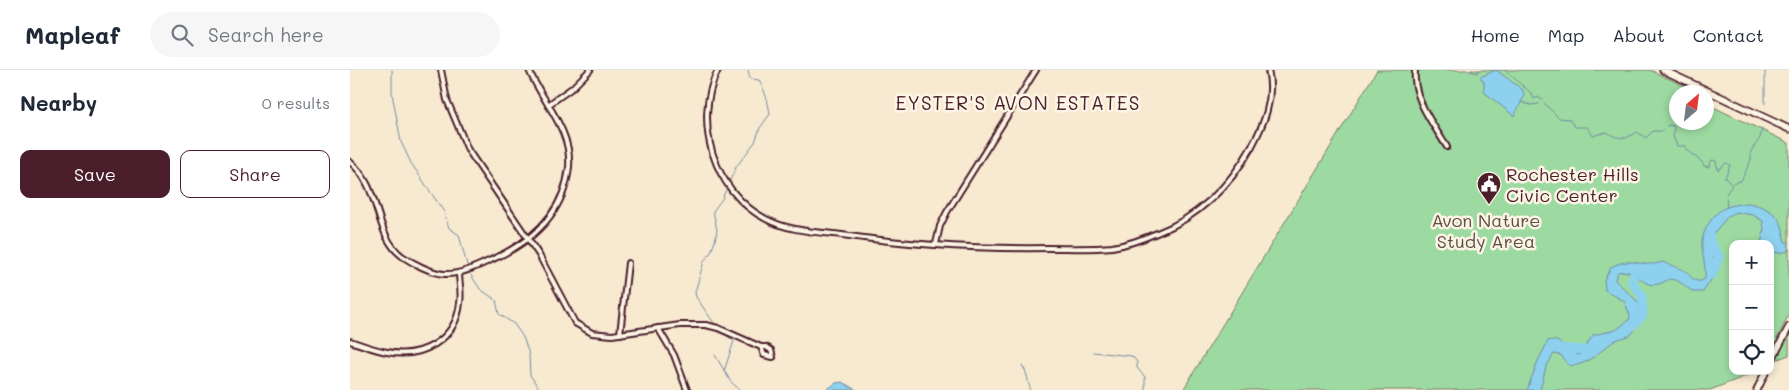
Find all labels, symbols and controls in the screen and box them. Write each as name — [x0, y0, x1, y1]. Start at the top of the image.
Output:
search box — [150, 12, 500, 57]
text: Mapleaf — [25, 19, 120, 50]
icon: search — [168, 21, 196, 49]
text: Search here — [208, 22, 324, 47]
text: Home — [1471, 23, 1520, 47]
text: Map — [1548, 23, 1584, 47]
text: About — [1612, 23, 1665, 47]
text: Contact — [1693, 23, 1764, 47]
north arrow — [1669, 85, 1714, 130]
text: Nearby — [20, 89, 97, 116]
district label: EYSTER'S AVON ESTATES — [896, 90, 1140, 115]
text: 0 results — [262, 92, 330, 113]
button: Save — [20, 150, 170, 198]
button: Share — [180, 150, 330, 198]
place label: Rochester Hills Civic Center — [1506, 162, 1639, 207]
public building icon: Rochester Hills Civic Center — [1476, 171, 1502, 205]
park label: Avon Nature Study Area — [1431, 208, 1541, 253]
map controls — [1729, 240, 1774, 375]
button: + — [1729, 240, 1774, 285]
button: − — [1729, 285, 1774, 330]
button: locate — [1729, 330, 1774, 375]

